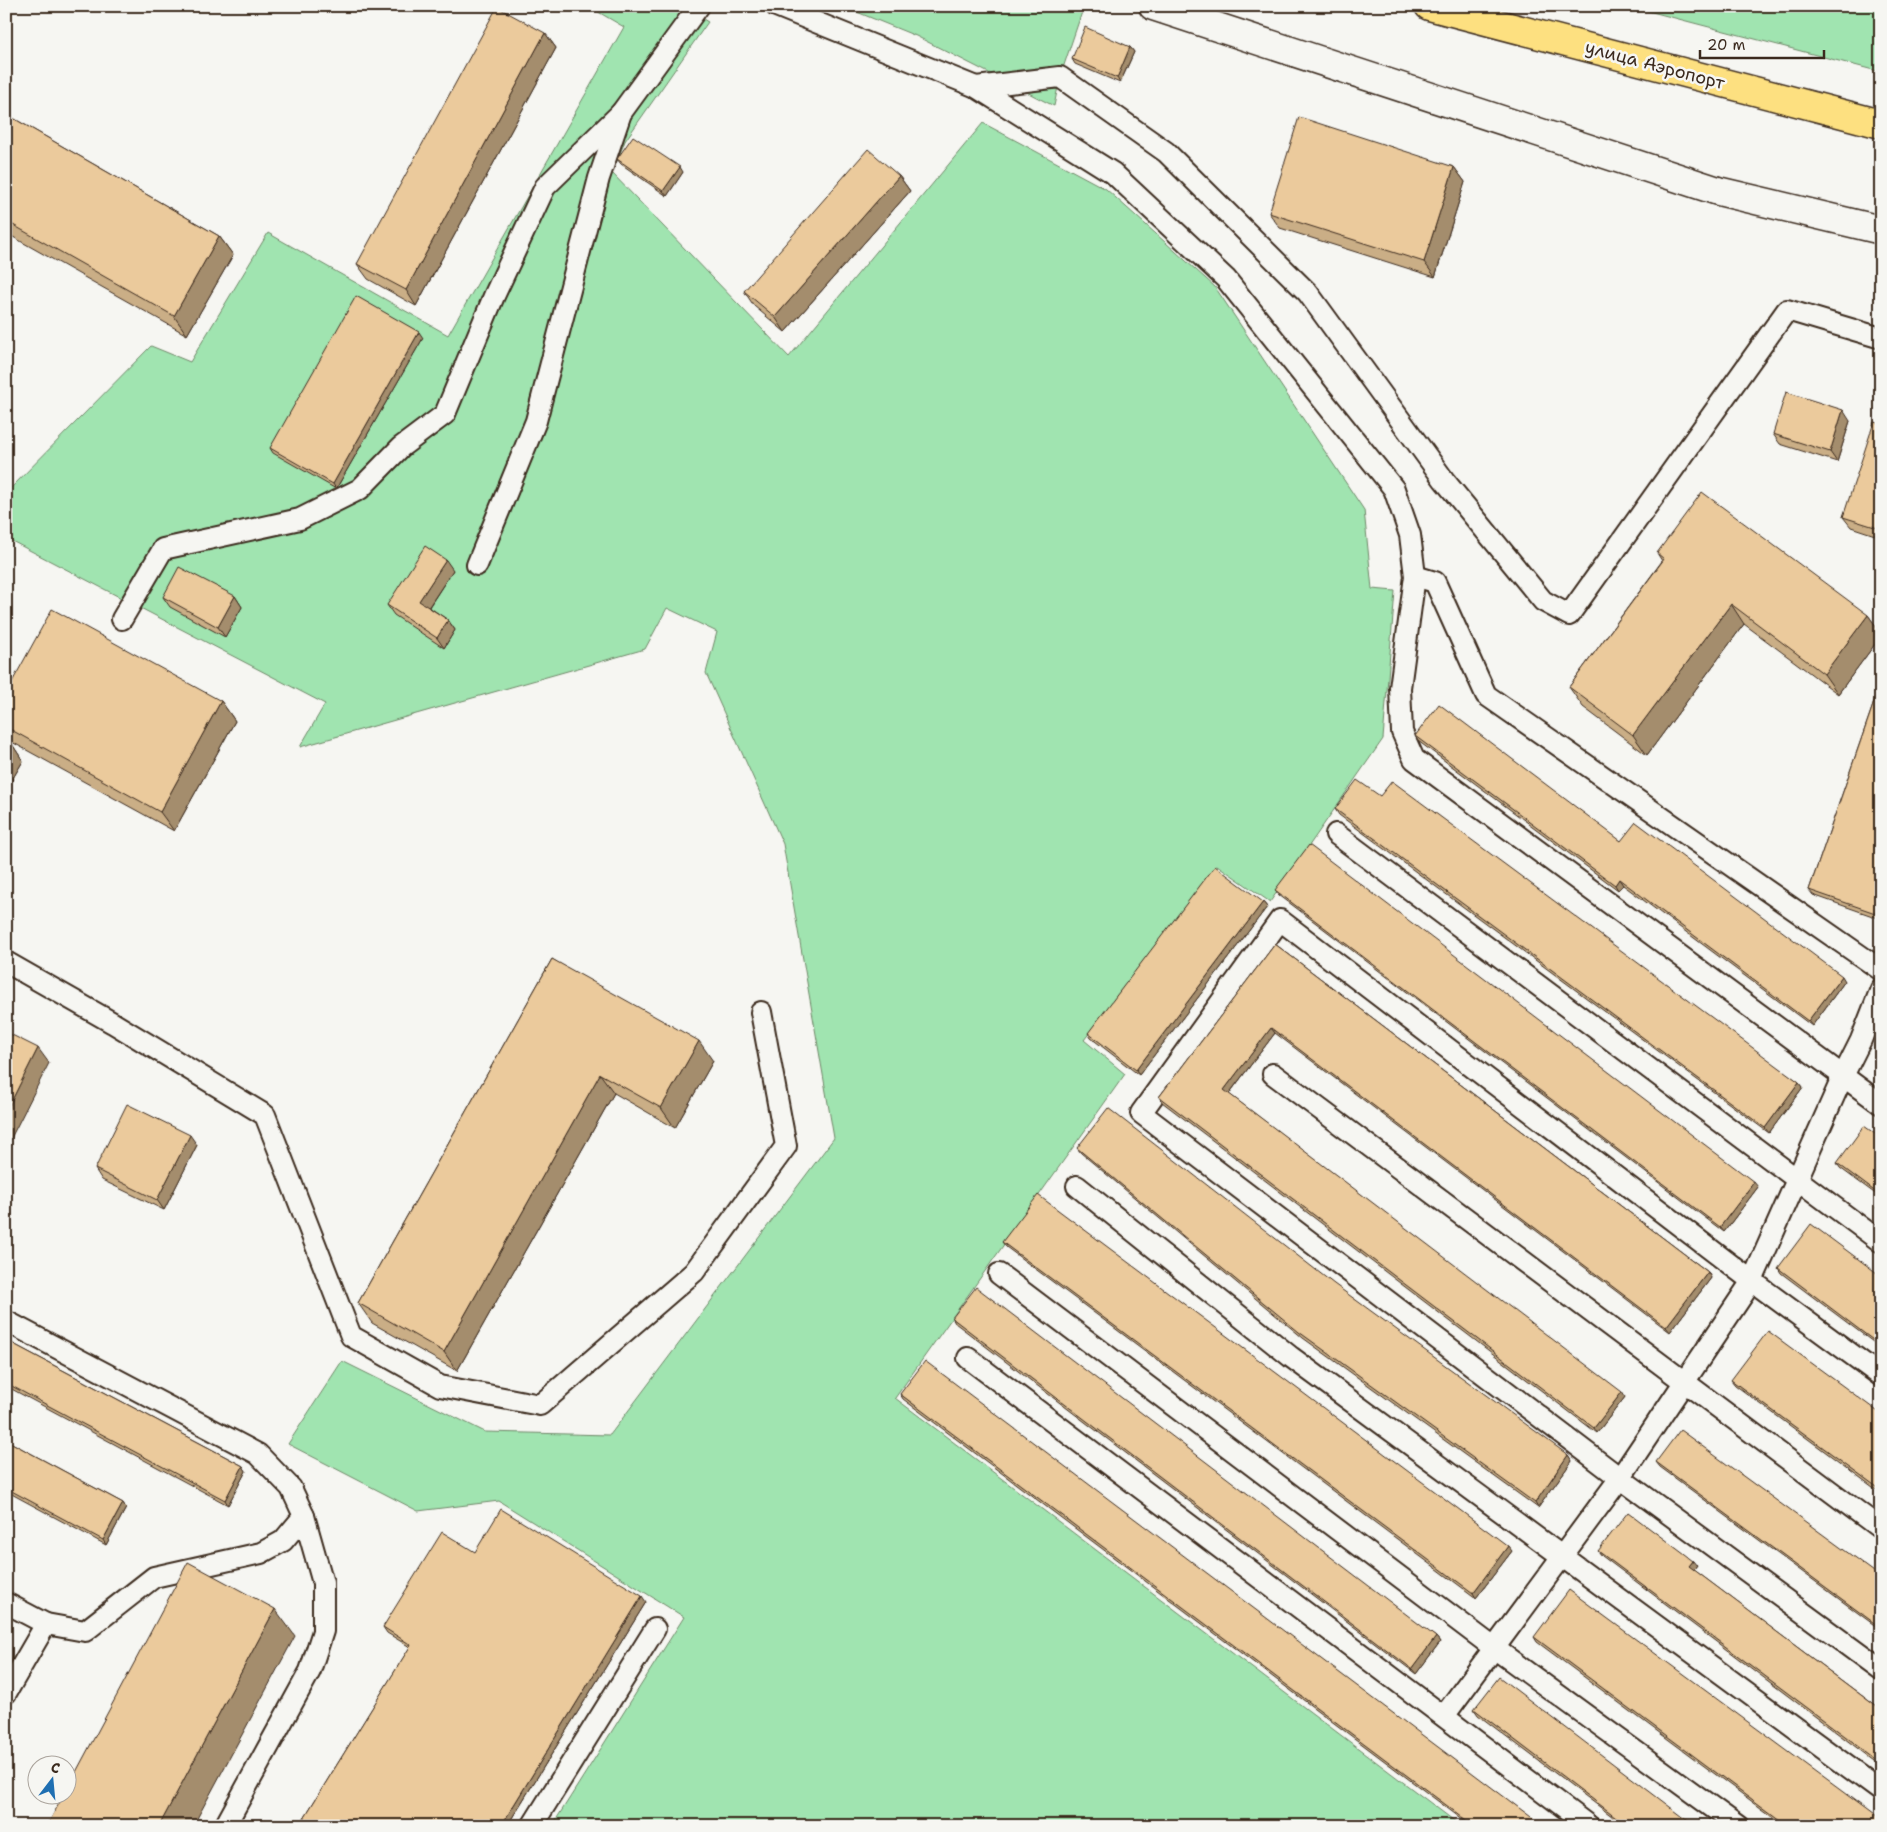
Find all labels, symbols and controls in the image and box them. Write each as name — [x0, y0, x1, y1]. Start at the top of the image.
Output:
scale bar — [1700, 28, 1823, 60]
street label: улица Аэропорт — [1582, 35, 1728, 95]
text: 20 m — [1707, 35, 1746, 55]
north arrow — [28, 1754, 78, 1804]
text: С — [49, 1758, 62, 1777]

